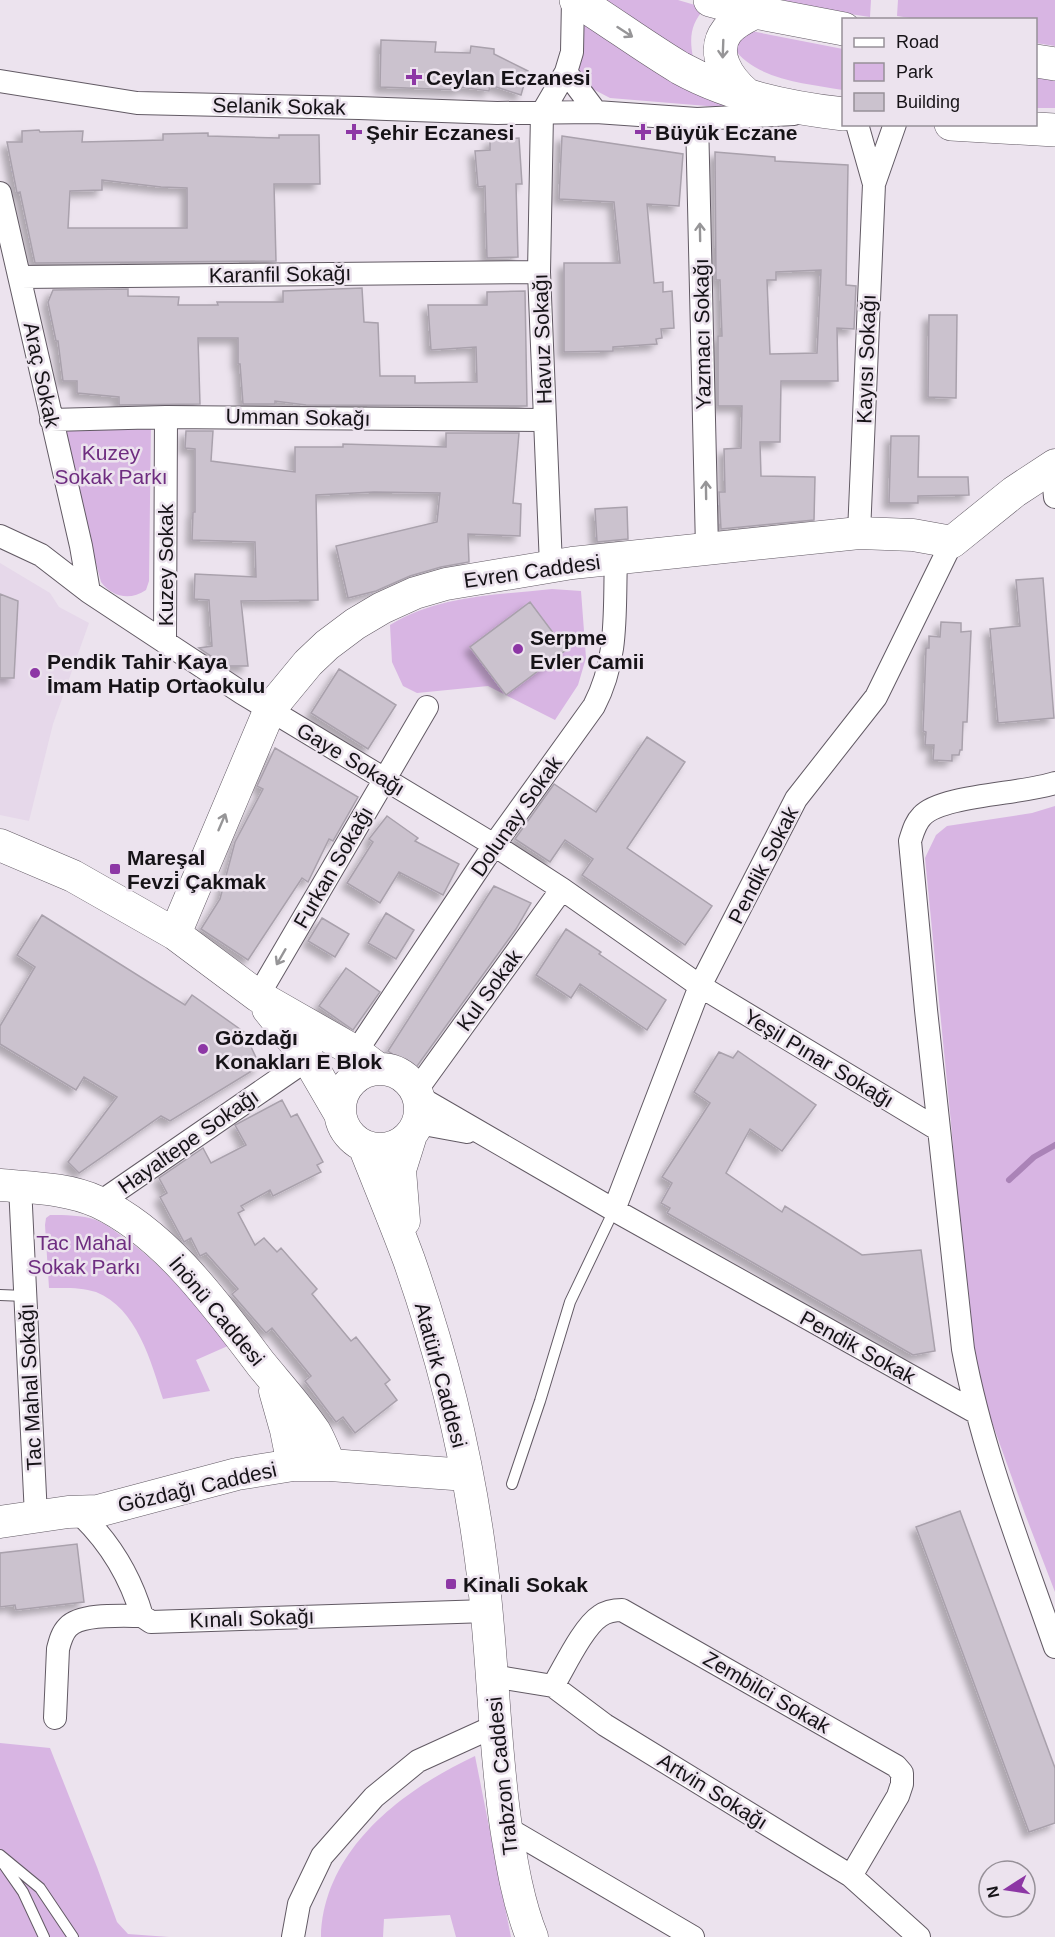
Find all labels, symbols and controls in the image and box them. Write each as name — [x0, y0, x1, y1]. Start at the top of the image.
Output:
legend — [842, 18, 1037, 126]
one-way arrow — [616, 26, 633, 38]
text: Road — [896, 32, 939, 52]
one-way arrow — [717, 39, 728, 59]
text: Park — [896, 62, 934, 82]
place label: Ceylan Eczanesi — [426, 66, 591, 89]
marker: Ceylan Eczanesi — [407, 70, 421, 84]
text: Building — [896, 92, 960, 112]
street label: Selanik Sokak — [212, 93, 346, 119]
place label: Şehir Eczanesi — [366, 121, 514, 144]
place label: Büyük Eczane — [655, 121, 797, 144]
marker: Şehir Eczanesi — [347, 125, 361, 139]
marker: Büyük Eczane — [636, 125, 650, 139]
one-way arrow — [694, 223, 705, 243]
street label: Yazmacı Sokağı — [689, 258, 715, 410]
street label: Karanfil Sokağı — [209, 261, 351, 287]
street label: Havuz Sokağı — [528, 273, 556, 405]
street label: Kayısı Sokağı — [852, 294, 880, 424]
street label: Araç Sokak — [20, 320, 65, 430]
street label: Umman Sokağı — [225, 404, 371, 430]
park label: Kuzey Sokak Parkı — [54, 441, 168, 488]
one-way arrow — [700, 480, 712, 500]
street label: Kuzey Sokak — [154, 503, 177, 626]
street label: Evren Caddesi — [462, 550, 602, 592]
place label: Serpme Evler Camii — [530, 626, 644, 673]
marker: Serpme Evler Camii — [511, 642, 525, 656]
place label: Pendik Tahir Kaya İmam Hatip Ortaokulu — [47, 650, 265, 697]
marker: Pendik Tahir Kaya İmam Hatip Ortaokulu — [28, 666, 42, 680]
street label: Gaye Sokağı — [293, 718, 409, 800]
street label: Dolunay Sokak — [466, 751, 566, 880]
street label: Furkan Sokağı — [289, 802, 377, 932]
street label: Pendik Sokak — [724, 802, 803, 927]
one-way arrow — [217, 814, 228, 832]
place label: Mareşal Fevzi̇ Çakmak — [127, 846, 266, 893]
marker: Mareşal Fevzi̇ Çakmak — [108, 862, 122, 876]
street label: Kul Sokak — [452, 945, 526, 1035]
one-way arrow — [275, 948, 287, 965]
street label: Yeşil Pınar Sokağı — [740, 1004, 898, 1112]
place label: Gözdağı Konakları E Blok — [215, 1026, 382, 1073]
marker: Gözdağı Konakları E Blok — [196, 1042, 210, 1056]
street label: Hayaltepe Sokağı — [114, 1084, 262, 1198]
park label: Tac Mahal Sokak Parkı — [27, 1231, 141, 1278]
street label: İnönü Caddesi — [165, 1252, 269, 1370]
street label: Atatürk Caddesi — [411, 1300, 471, 1450]
street label: Tac Mahal Sokağı — [14, 1303, 46, 1471]
street label: Pendik Sokak — [796, 1306, 920, 1388]
street label: Gözdağı Caddesi — [115, 1458, 279, 1516]
place label: Kinali Sokak — [463, 1573, 588, 1596]
marker: Kinali Sokak — [444, 1577, 458, 1591]
street label: Kınalı Sokağı — [189, 1604, 315, 1632]
street label: Zembilci Sokak — [700, 1646, 835, 1738]
street label: Trabzon Caddesi — [482, 1696, 522, 1856]
street label: Artvin Sokağı — [654, 1748, 772, 1834]
north arrow — [977, 1859, 1037, 1919]
text: N — [983, 1885, 1002, 1899]

